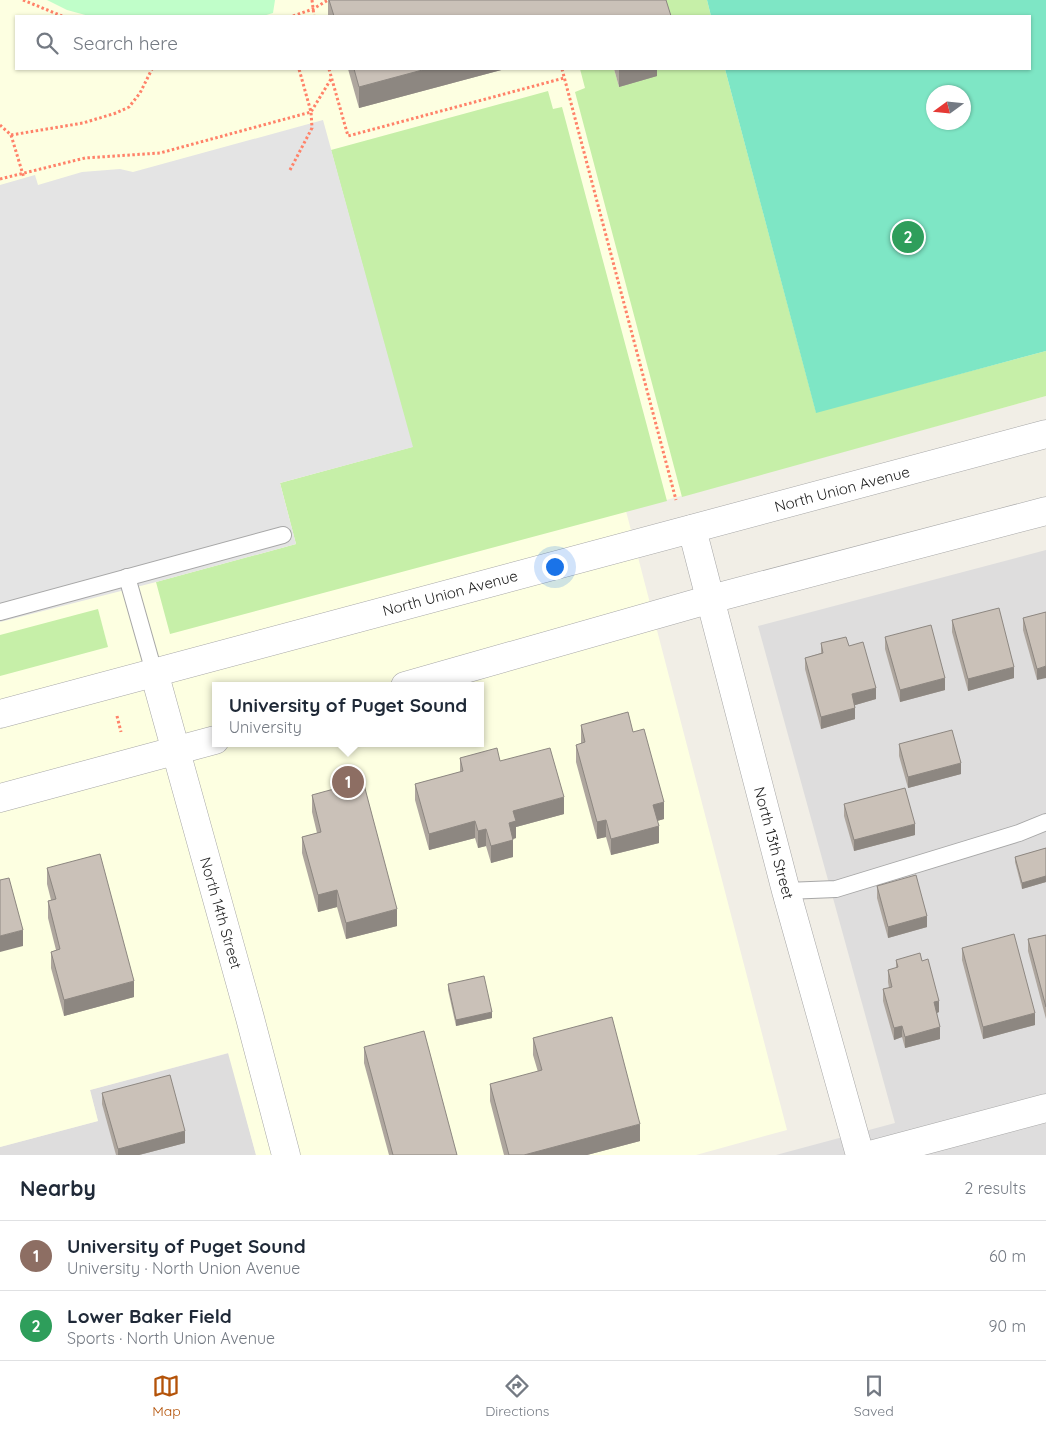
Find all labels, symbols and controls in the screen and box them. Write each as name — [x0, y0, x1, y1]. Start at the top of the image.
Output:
search box — [15, 15, 1031, 70]
icon: search — [33, 29, 61, 57]
text: Search here — [73, 31, 178, 55]
north arrow — [926, 85, 971, 130]
pin: 2 — [892, 218, 924, 256]
street label: North Union Avenue — [772, 462, 912, 516]
your location — [542, 554, 568, 580]
street label: North Union Avenue — [380, 566, 520, 620]
popup — [212, 682, 484, 747]
text: University of Puget Sound — [229, 693, 467, 717]
text: University — [229, 717, 302, 737]
pin: 1 — [332, 763, 364, 801]
street label: North 13th Street — [750, 785, 798, 901]
street label: North 14th Street — [196, 855, 246, 971]
text: Nearby — [20, 1175, 96, 1201]
text: 2 results — [964, 1178, 1026, 1198]
text: University of Puget Sound — [67, 1234, 306, 1258]
text: 1 — [33, 1246, 39, 1266]
text: 60 m — [989, 1246, 1026, 1266]
text: University · North Union Avenue — [67, 1258, 300, 1278]
text: Lower Baker Field — [67, 1304, 232, 1328]
text: 2 — [31, 1316, 41, 1336]
text: 90 m — [989, 1316, 1026, 1336]
text: Sports · North Union Avenue — [67, 1328, 275, 1348]
tab: Map — [152, 1372, 181, 1420]
tab: Directions — [485, 1372, 549, 1420]
tab: Saved — [854, 1372, 894, 1420]

